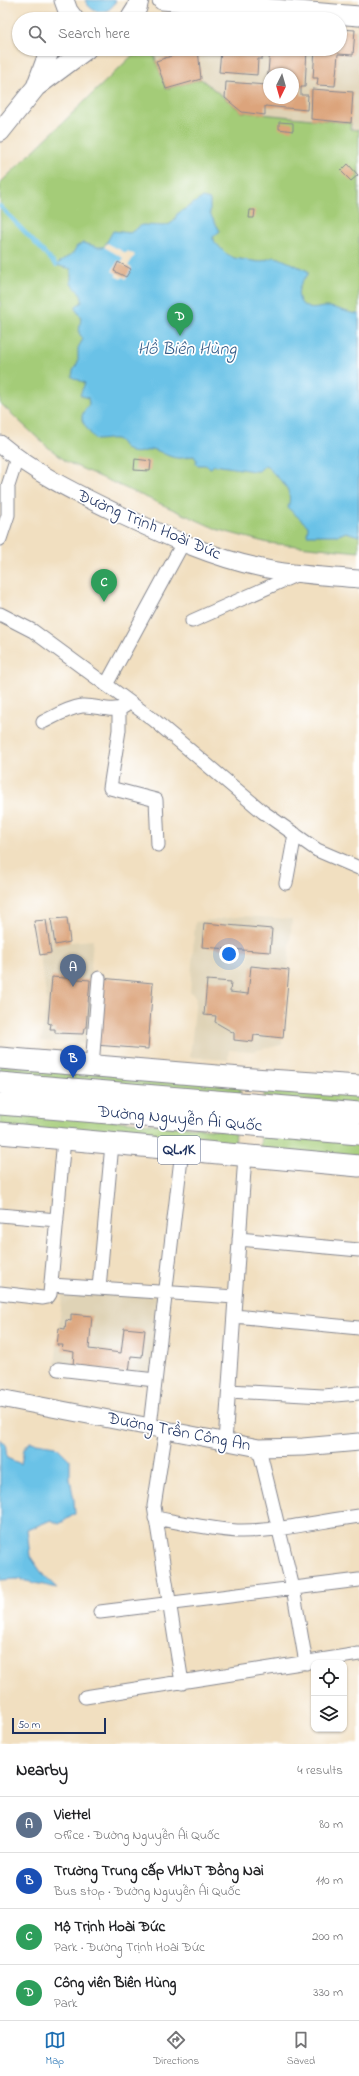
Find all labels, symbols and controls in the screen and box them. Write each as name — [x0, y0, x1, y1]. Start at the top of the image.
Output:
search box — [12, 12, 347, 56]
icon: search — [26, 23, 48, 45]
text: Search here — [58, 23, 130, 45]
north arrow — [263, 68, 299, 104]
pin: D — [167, 303, 193, 336]
water label: Hồ Biên Hùng — [138, 337, 237, 363]
street label: Đường Trịnh Hoài Đức — [71, 483, 225, 569]
pin: C — [91, 569, 117, 602]
your location — [219, 944, 239, 964]
pin: A — [60, 954, 86, 987]
pin: B — [60, 1045, 86, 1078]
street label: Đường Nguyễn Ái Quốc — [96, 1099, 264, 1141]
road number: QL.1K — [158, 1136, 200, 1164]
street label: Đường Trần Công An — [104, 1406, 253, 1460]
map controls — [311, 1660, 347, 1732]
button: locate — [311, 1660, 347, 1696]
button: layers — [311, 1696, 347, 1732]
scale bar — [12, 1716, 106, 1735]
text: 50 m — [18, 1717, 40, 1733]
text: Nearby — [16, 1758, 68, 1783]
text: 4 results — [297, 1761, 343, 1780]
text: Viettel — [54, 1804, 91, 1826]
text: A — [25, 1815, 33, 1834]
text: 80 m — [319, 1815, 343, 1834]
text: Office · Đường Nguyễn Ái Quốc — [54, 1826, 220, 1845]
text: Trường Trung cấp VHNT Đồng Nai — [54, 1860, 264, 1882]
text: B — [25, 1871, 33, 1890]
text: 110 m — [316, 1871, 343, 1890]
text: Bus stop · Đường Nguyễn Ái Quốc — [54, 1882, 240, 1901]
text: Mộ Trịnh Hoài Đức — [54, 1916, 165, 1938]
text: C — [25, 1927, 33, 1946]
text: 200 m — [312, 1927, 343, 1946]
text: Park · Đường Trịnh Hoài Đức — [54, 1938, 205, 1957]
text: Công viên Biên Hùng — [54, 1972, 176, 1994]
text: D — [24, 1983, 34, 2002]
text: 330 m — [313, 1983, 343, 2002]
text: Park — [54, 1994, 78, 2013]
tab: Map — [44, 2029, 66, 2069]
tab: Directions — [153, 2029, 199, 2069]
tab: Saved — [287, 2029, 315, 2069]

